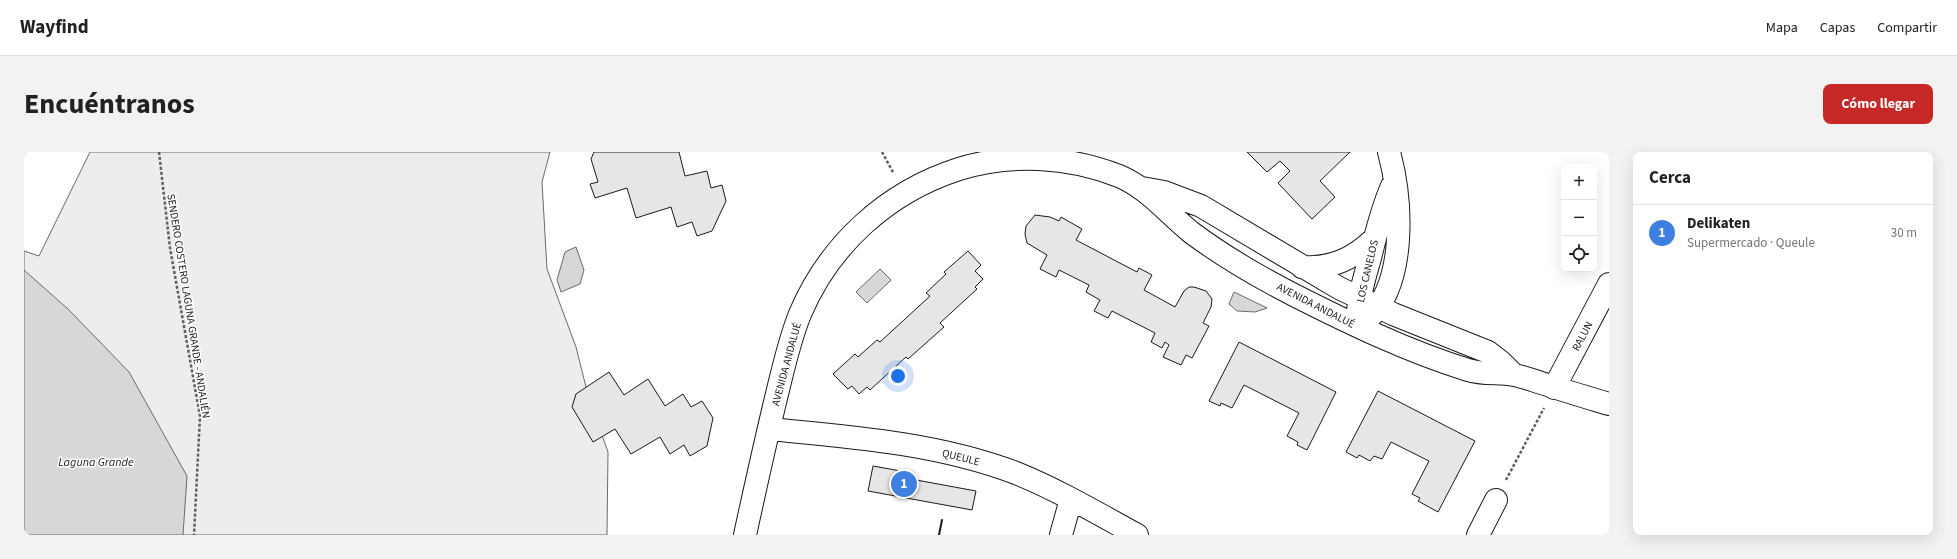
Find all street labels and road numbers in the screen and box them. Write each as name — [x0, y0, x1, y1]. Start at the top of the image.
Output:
street label: SENDERO COSTERO LAGUNA GRANDE - ANDALIÉN — [163, 193, 214, 419]
street label: LOS CANELOS — [1353, 238, 1382, 304]
street label: AVENIDA ANDALUÉ — [1274, 279, 1358, 332]
street label: RALUN — [1568, 319, 1596, 354]
street label: AVENIDA ANDALUÉ — [768, 321, 805, 407]
street label: QUEULE — [940, 446, 982, 469]

